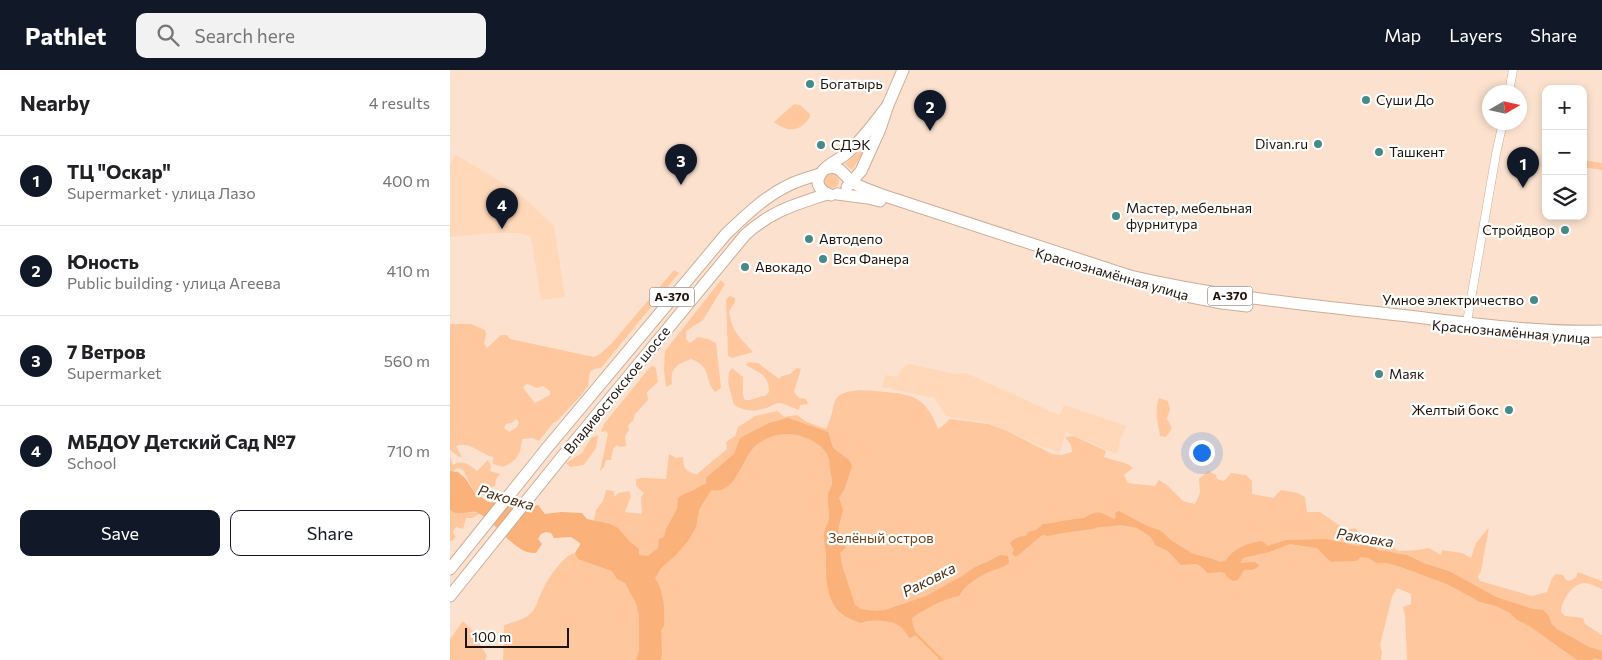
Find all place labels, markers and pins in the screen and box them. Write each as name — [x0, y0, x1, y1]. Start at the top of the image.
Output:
place label: Богатырь — [820, 75, 883, 92]
marker: Богатырь — [804, 78, 816, 90]
pin: 2 — [914, 90, 946, 131]
place label: Суши До — [1376, 91, 1434, 108]
marker: Суши До — [1360, 94, 1372, 106]
place label: Divan.ru — [1255, 135, 1308, 152]
place label: СДЭК — [831, 136, 871, 153]
marker: Divan.ru — [1312, 138, 1324, 150]
marker: СДЭК — [815, 139, 827, 151]
place label: Ташкент — [1389, 143, 1445, 160]
pin: 3 — [665, 144, 697, 185]
marker: Ташкент — [1373, 146, 1385, 158]
pin: 1 — [1507, 147, 1539, 188]
pin: 4 — [486, 188, 518, 229]
place label: Мастер, мебельная фурнитура — [1126, 199, 1252, 232]
marker: Мастер, мебельная фурнитура — [1110, 210, 1122, 222]
place label: Стройдвор — [1482, 221, 1555, 238]
marker: Стройдвор — [1559, 224, 1571, 236]
place label: Автодепо — [819, 230, 883, 247]
marker: Автодепо — [803, 233, 815, 245]
place label: Вся Фанера — [833, 250, 909, 267]
marker: Вся Фанера — [817, 253, 829, 265]
place label: Авокадо — [755, 258, 812, 275]
marker: Авокадо — [739, 261, 751, 273]
place label: Умное электричество — [1382, 291, 1524, 308]
marker: Умное электричество — [1528, 294, 1540, 306]
place label: Маяк — [1389, 365, 1425, 382]
marker: Маяк — [1373, 368, 1385, 380]
place label: Желтый бокс — [1411, 401, 1499, 418]
marker: Желтый бокс — [1503, 404, 1515, 416]

